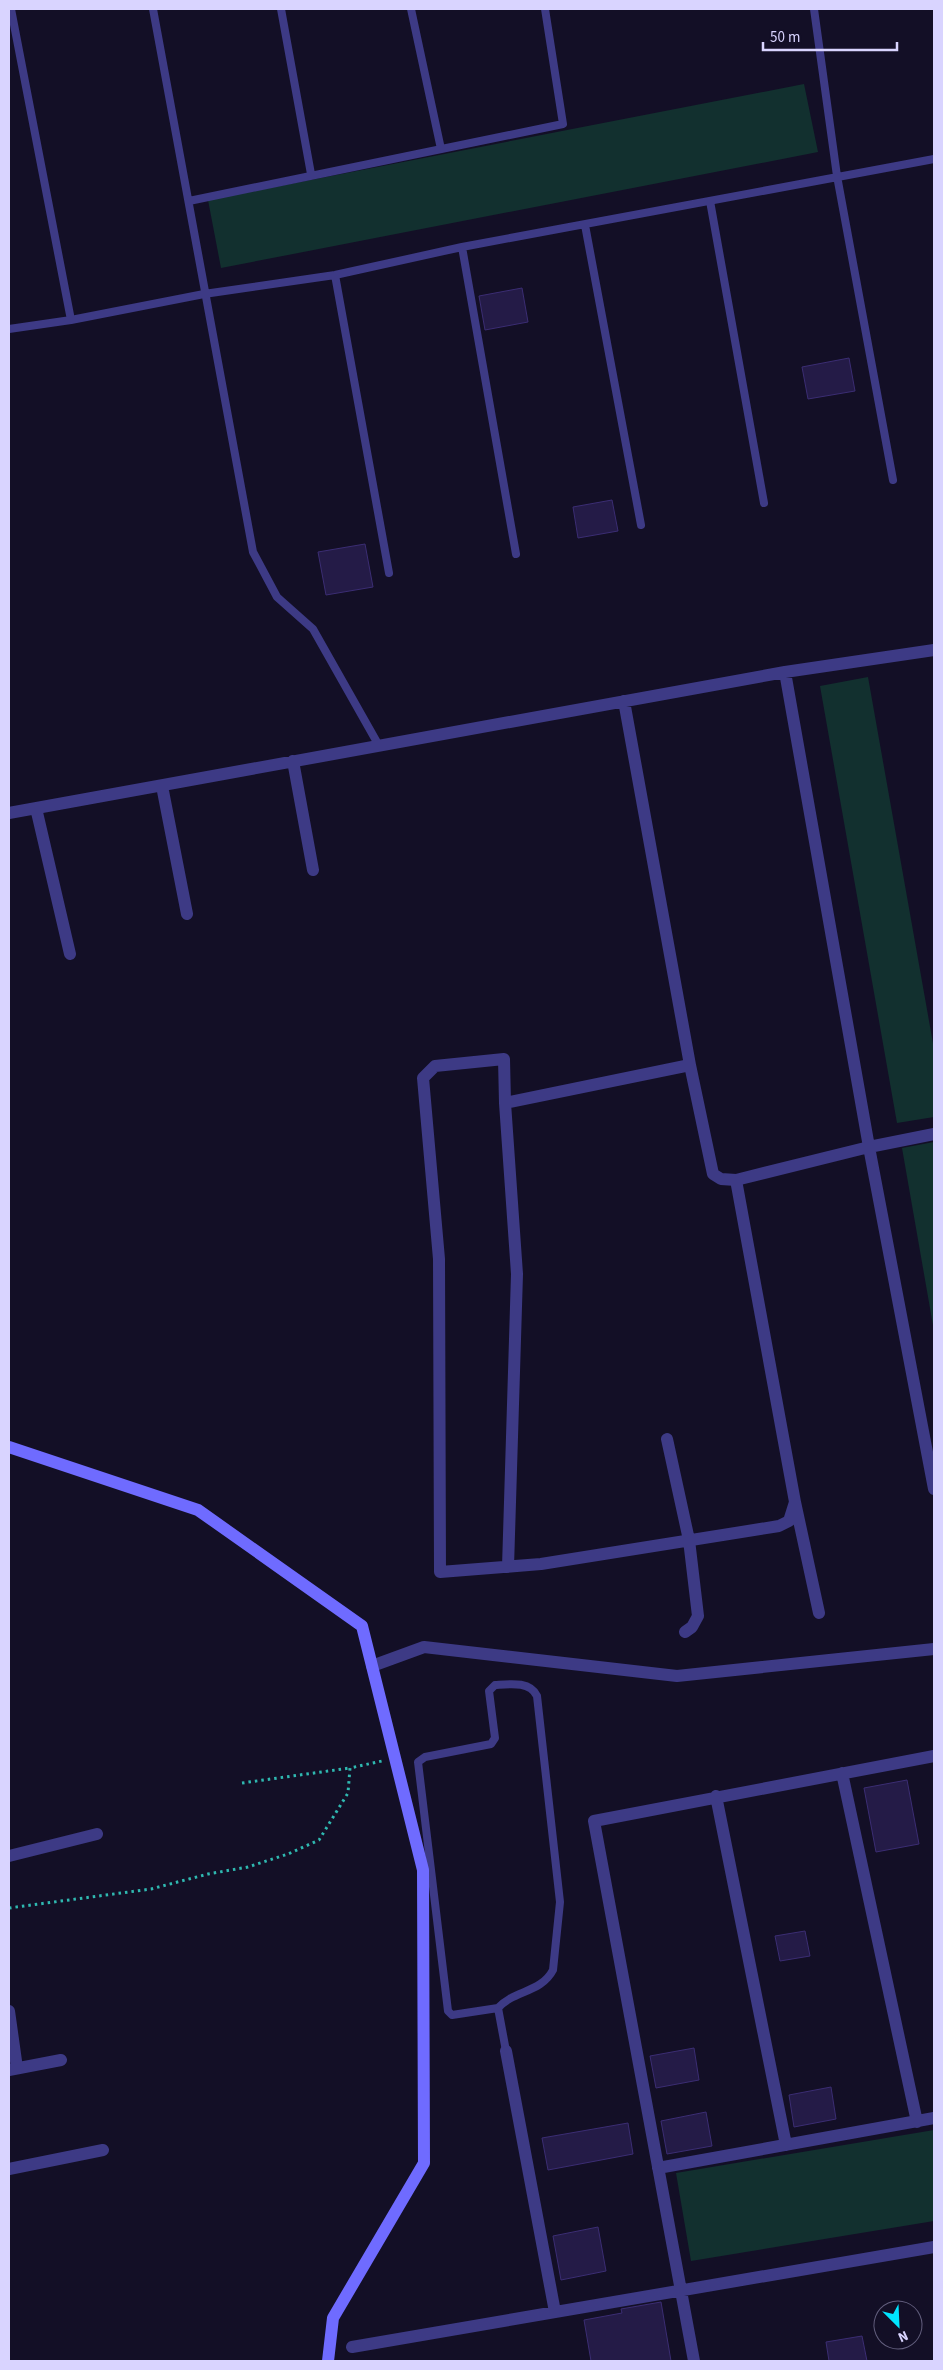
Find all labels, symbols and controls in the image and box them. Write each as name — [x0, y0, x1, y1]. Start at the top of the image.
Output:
scale bar — [763, 20, 897, 52]
text: 50 m — [770, 27, 800, 48]
north arrow — [873, 2300, 923, 2350]
text: N — [895, 2325, 911, 2347]

